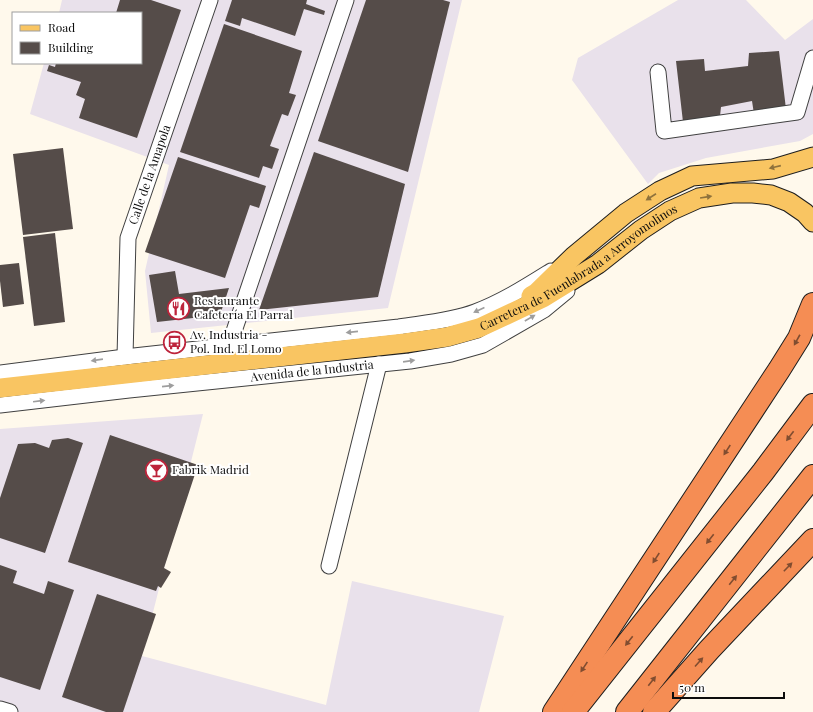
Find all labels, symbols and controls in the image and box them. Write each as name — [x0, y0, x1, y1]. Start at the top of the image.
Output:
legend — [12, 12, 142, 64]
text: Road — [48, 19, 75, 35]
text: Building — [48, 39, 94, 55]
street label: Calle de la Amapola — [124, 122, 173, 226]
one-way arrow — [769, 165, 782, 171]
one-way arrow — [646, 193, 656, 201]
one-way arrow — [700, 194, 712, 200]
street label: Carretera de Fuenlabrada a Arroyomolinos — [477, 200, 679, 334]
place label: Restaurante Cafetería El Parral — [194, 292, 293, 322]
restaurant icon: Restaurante Cafetería El Parral — [166, 295, 192, 321]
one-way arrow — [474, 307, 485, 313]
one-way arrow — [524, 315, 536, 322]
place label: Av. Industria - Pol. Ind. El Lomo — [189, 326, 282, 356]
bus stop icon: Av. Industria - Pol. Ind. El Lomo — [162, 329, 188, 355]
one-way arrow — [346, 329, 358, 336]
one-way arrow — [794, 334, 801, 346]
street label: Avenida de la Industria — [249, 356, 374, 385]
one-way arrow — [91, 357, 103, 363]
one-way arrow — [403, 358, 415, 364]
one-way arrow — [162, 383, 174, 389]
one-way arrow — [33, 397, 45, 404]
one-way arrow — [785, 431, 794, 442]
one-way arrow — [724, 444, 731, 455]
bar icon: Fabrik Madrid — [143, 457, 169, 483]
place label: Fabrik Madrid — [172, 461, 249, 477]
one-way arrow — [706, 534, 714, 545]
one-way arrow — [652, 553, 660, 563]
one-way arrow — [783, 562, 792, 572]
one-way arrow — [728, 574, 737, 585]
one-way arrow — [625, 635, 633, 646]
one-way arrow — [694, 657, 703, 667]
one-way arrow — [580, 661, 588, 672]
scale bar — [673, 674, 784, 700]
one-way arrow — [647, 676, 656, 687]
text: 50 m — [679, 679, 705, 695]

